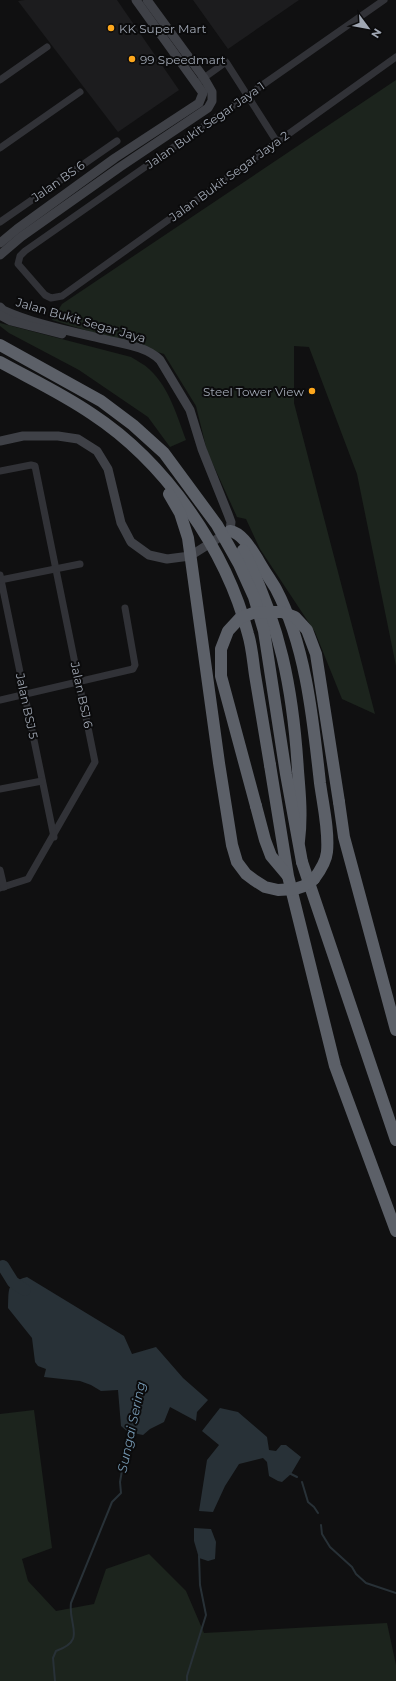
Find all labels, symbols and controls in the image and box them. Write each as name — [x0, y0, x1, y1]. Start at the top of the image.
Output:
north arrow — [348, 8, 388, 48]
place label: KK Super Mart — [119, 21, 207, 36]
marker: KK Super Mart — [106, 23, 116, 33]
text: N — [368, 26, 385, 41]
place label: 99 Speedmart — [140, 52, 226, 67]
marker: 99 Speedmart — [127, 54, 137, 64]
street label: Jalan Bukit Segar Jaya 1 — [142, 78, 267, 172]
street label: Jalan Bukit Segar Jaya 2 — [165, 127, 292, 225]
street label: Jalan BS 6 — [28, 157, 88, 205]
street label: Jalan Bukit Segar Jaya — [13, 294, 148, 346]
place label: Steel Tower View — [203, 384, 304, 399]
marker: Steel Tower View — [307, 386, 317, 396]
street label: Jalan BSJ 6 — [67, 659, 96, 730]
street label: Jalan BSJ 5 — [12, 671, 41, 741]
water label: Sungai Sering — [114, 1380, 148, 1474]

